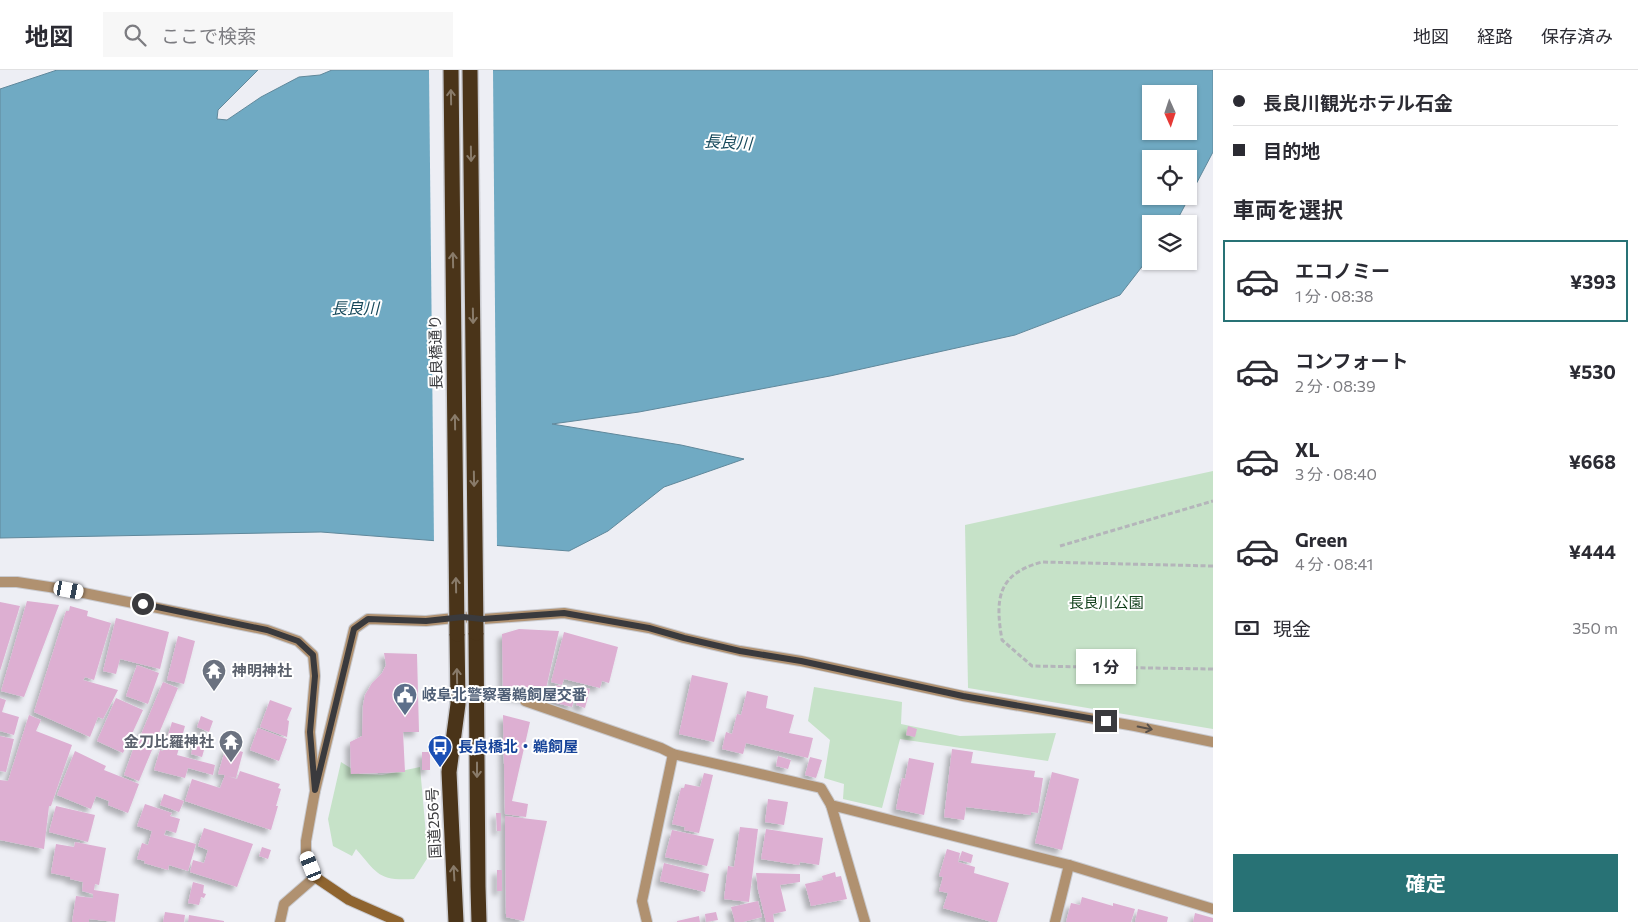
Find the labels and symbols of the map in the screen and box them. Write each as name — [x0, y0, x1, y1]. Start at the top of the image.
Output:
north arrow — [1142, 85, 1198, 140]
one-way arrow — [446, 90, 456, 106]
water label: 長良川 — [704, 131, 754, 152]
one-way arrow — [466, 145, 476, 161]
one-way arrow — [448, 252, 458, 268]
water label: 長良川 — [331, 298, 381, 317]
one-way arrow — [468, 308, 478, 324]
street label: 長良橋通り — [425, 314, 445, 390]
one-way arrow — [450, 415, 460, 431]
one-way arrow — [469, 470, 479, 486]
one-way arrow — [451, 577, 461, 594]
car — [52, 580, 85, 600]
route start — [132, 593, 154, 615]
park label: 長良川公園 — [1068, 593, 1144, 611]
callout: 1 分 — [1076, 648, 1136, 684]
temple icon: 神明神社 — [201, 658, 227, 692]
place label: 神明神社 — [231, 661, 292, 679]
one-way arrow — [452, 669, 462, 685]
public building icon: 岐阜北警察署鵜飼屋交番 — [392, 682, 418, 716]
place label: 岐阜北警察署鵜飼屋交番 — [422, 685, 587, 703]
route end — [1095, 710, 1117, 732]
one-way arrow — [1137, 724, 1153, 733]
temple icon: 金刀比羅神社 — [218, 729, 244, 763]
place label: 金刀比羅神社 — [124, 732, 214, 750]
bus stop icon: 長良橋北・鵜飼屋 — [427, 734, 453, 768]
place label: 長良橋北・鵜飼屋 — [458, 737, 578, 755]
one-way arrow — [472, 761, 482, 777]
street label: 国道256号 — [422, 787, 444, 859]
car — [298, 849, 323, 883]
one-way arrow — [449, 866, 458, 882]

